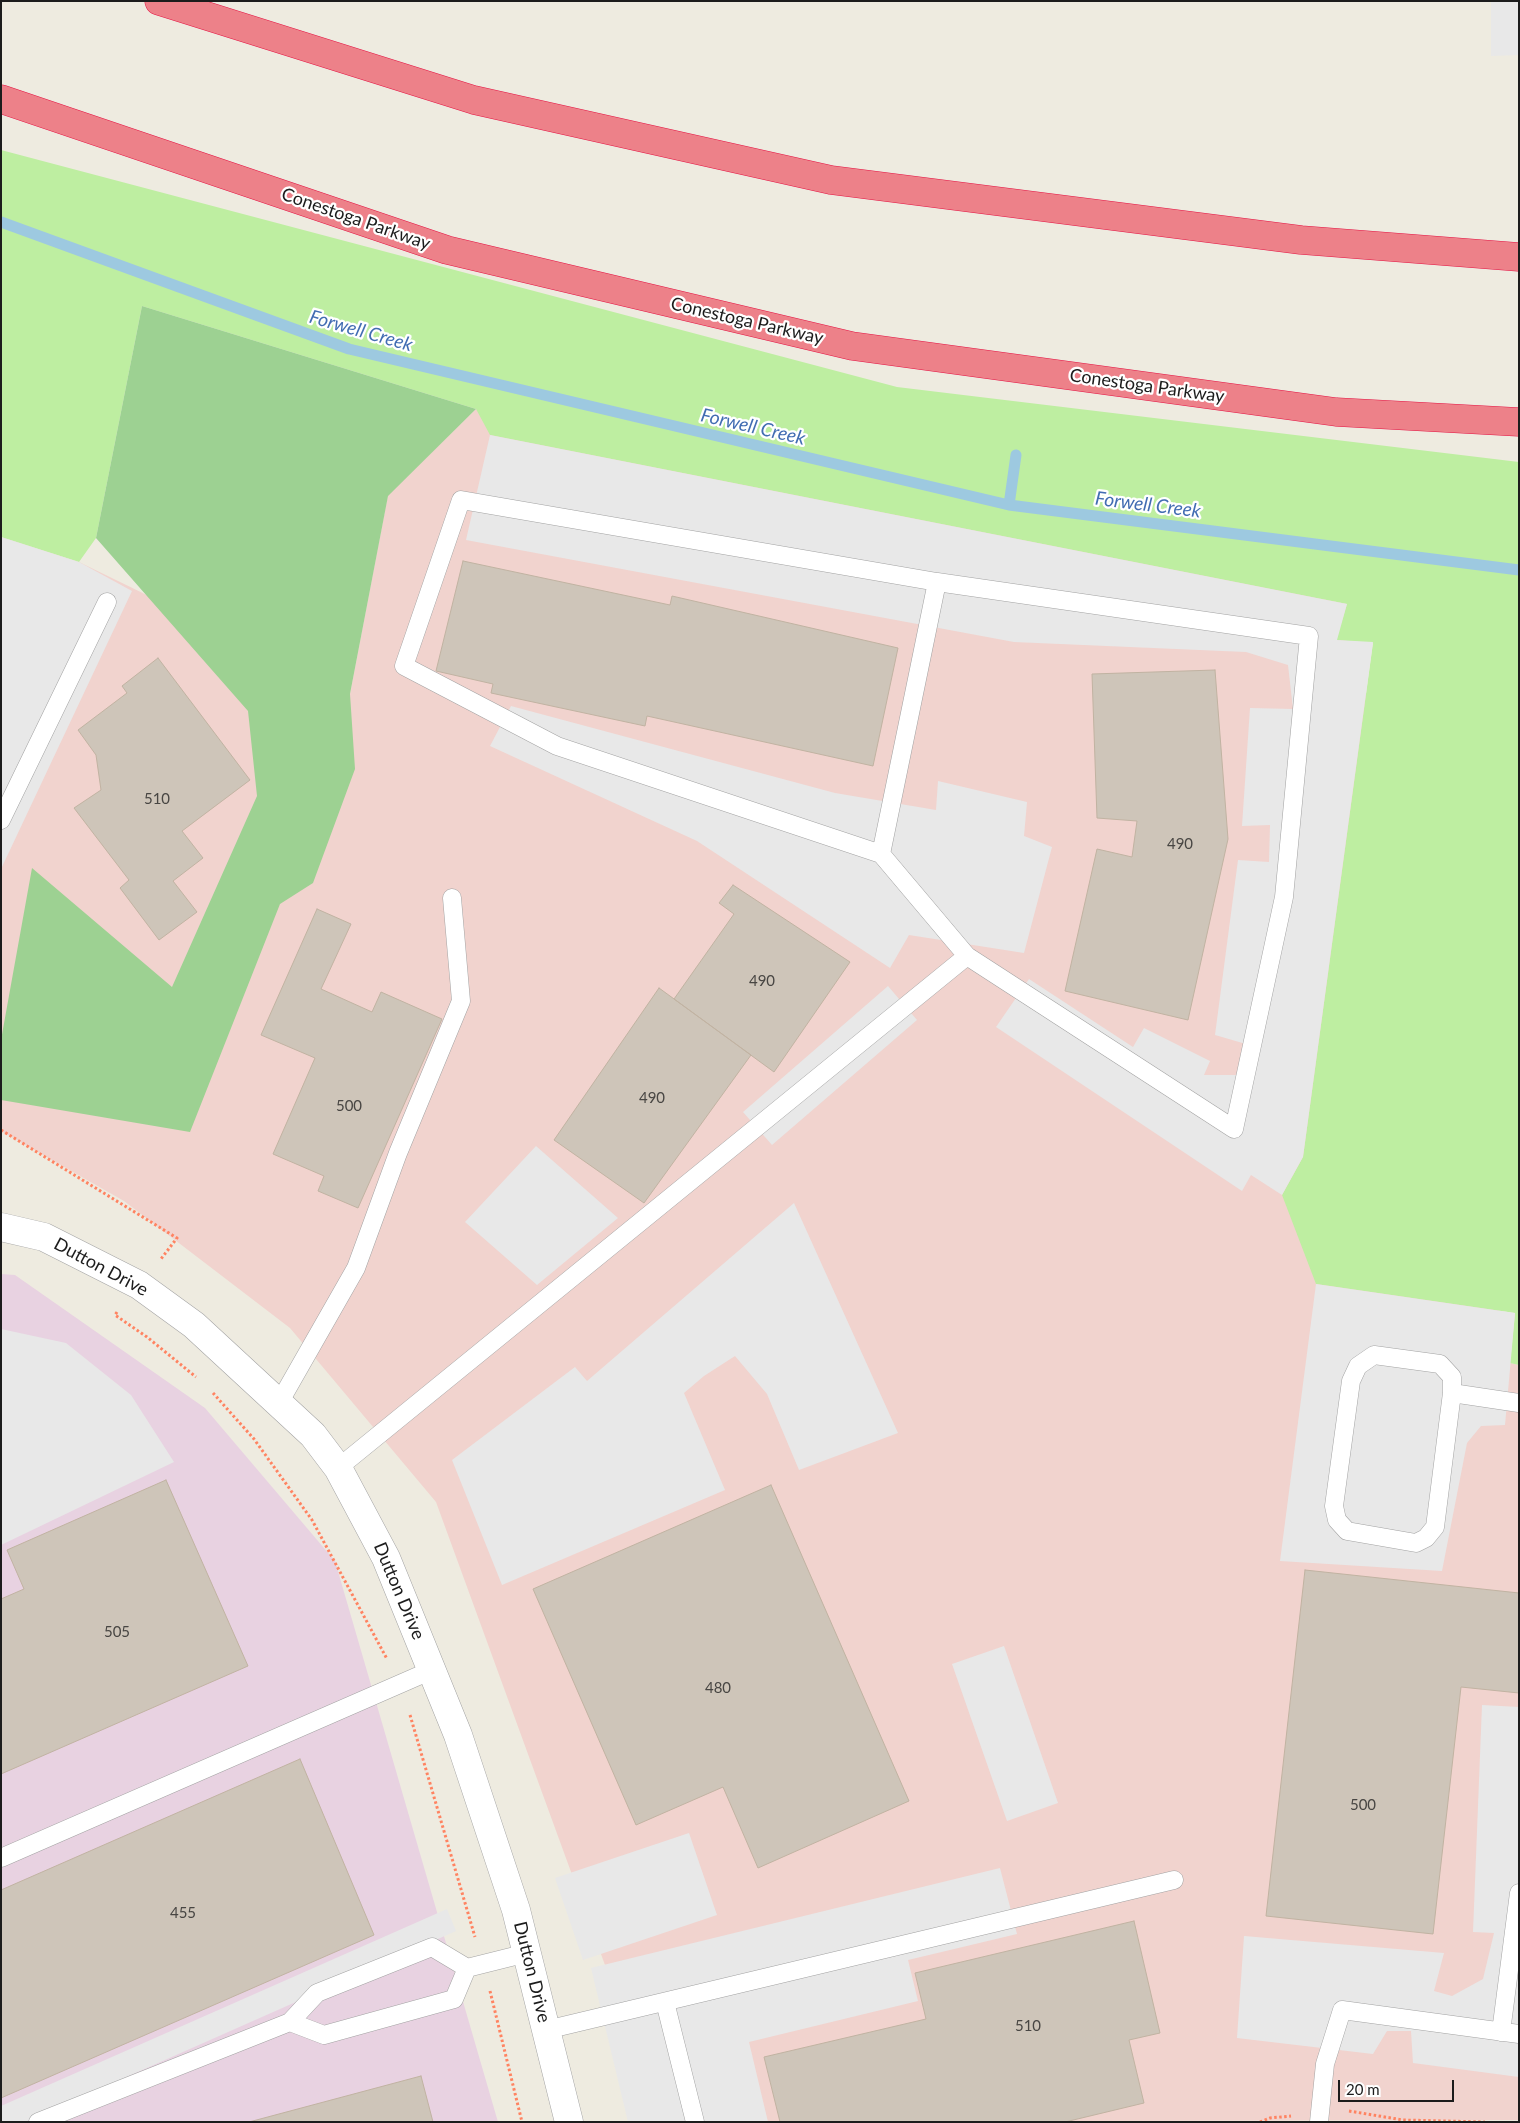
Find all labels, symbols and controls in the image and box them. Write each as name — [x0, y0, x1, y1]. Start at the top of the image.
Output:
street label: Conestoga Parkway — [279, 183, 433, 255]
street label: Conestoga Parkway — [669, 293, 825, 349]
water label: Forwell Creek — [307, 305, 415, 357]
street label: Conestoga Parkway — [1068, 364, 1226, 408]
water label: Forwell Creek — [699, 404, 807, 450]
water label: Forwell Creek — [1094, 487, 1202, 523]
house number: 510 — [144, 790, 170, 808]
house number: 490 — [1167, 835, 1193, 853]
house number: 490 — [749, 972, 775, 990]
house number: 490 — [639, 1089, 665, 1107]
house number: 500 — [336, 1097, 362, 1115]
street label: Dutton Drive — [50, 1233, 152, 1301]
street label: Dutton Drive — [369, 1539, 429, 1643]
house number: 505 — [104, 1623, 130, 1641]
house number: 480 — [705, 1679, 731, 1697]
house number: 500 — [1350, 1796, 1376, 1814]
house number: 455 — [170, 1904, 196, 1922]
street label: Dutton Drive — [509, 1919, 555, 2025]
house number: 510 — [1015, 2017, 1041, 2035]
scale bar — [1340, 2070, 1456, 2102]
text: 20 m — [1346, 2080, 1380, 2098]

